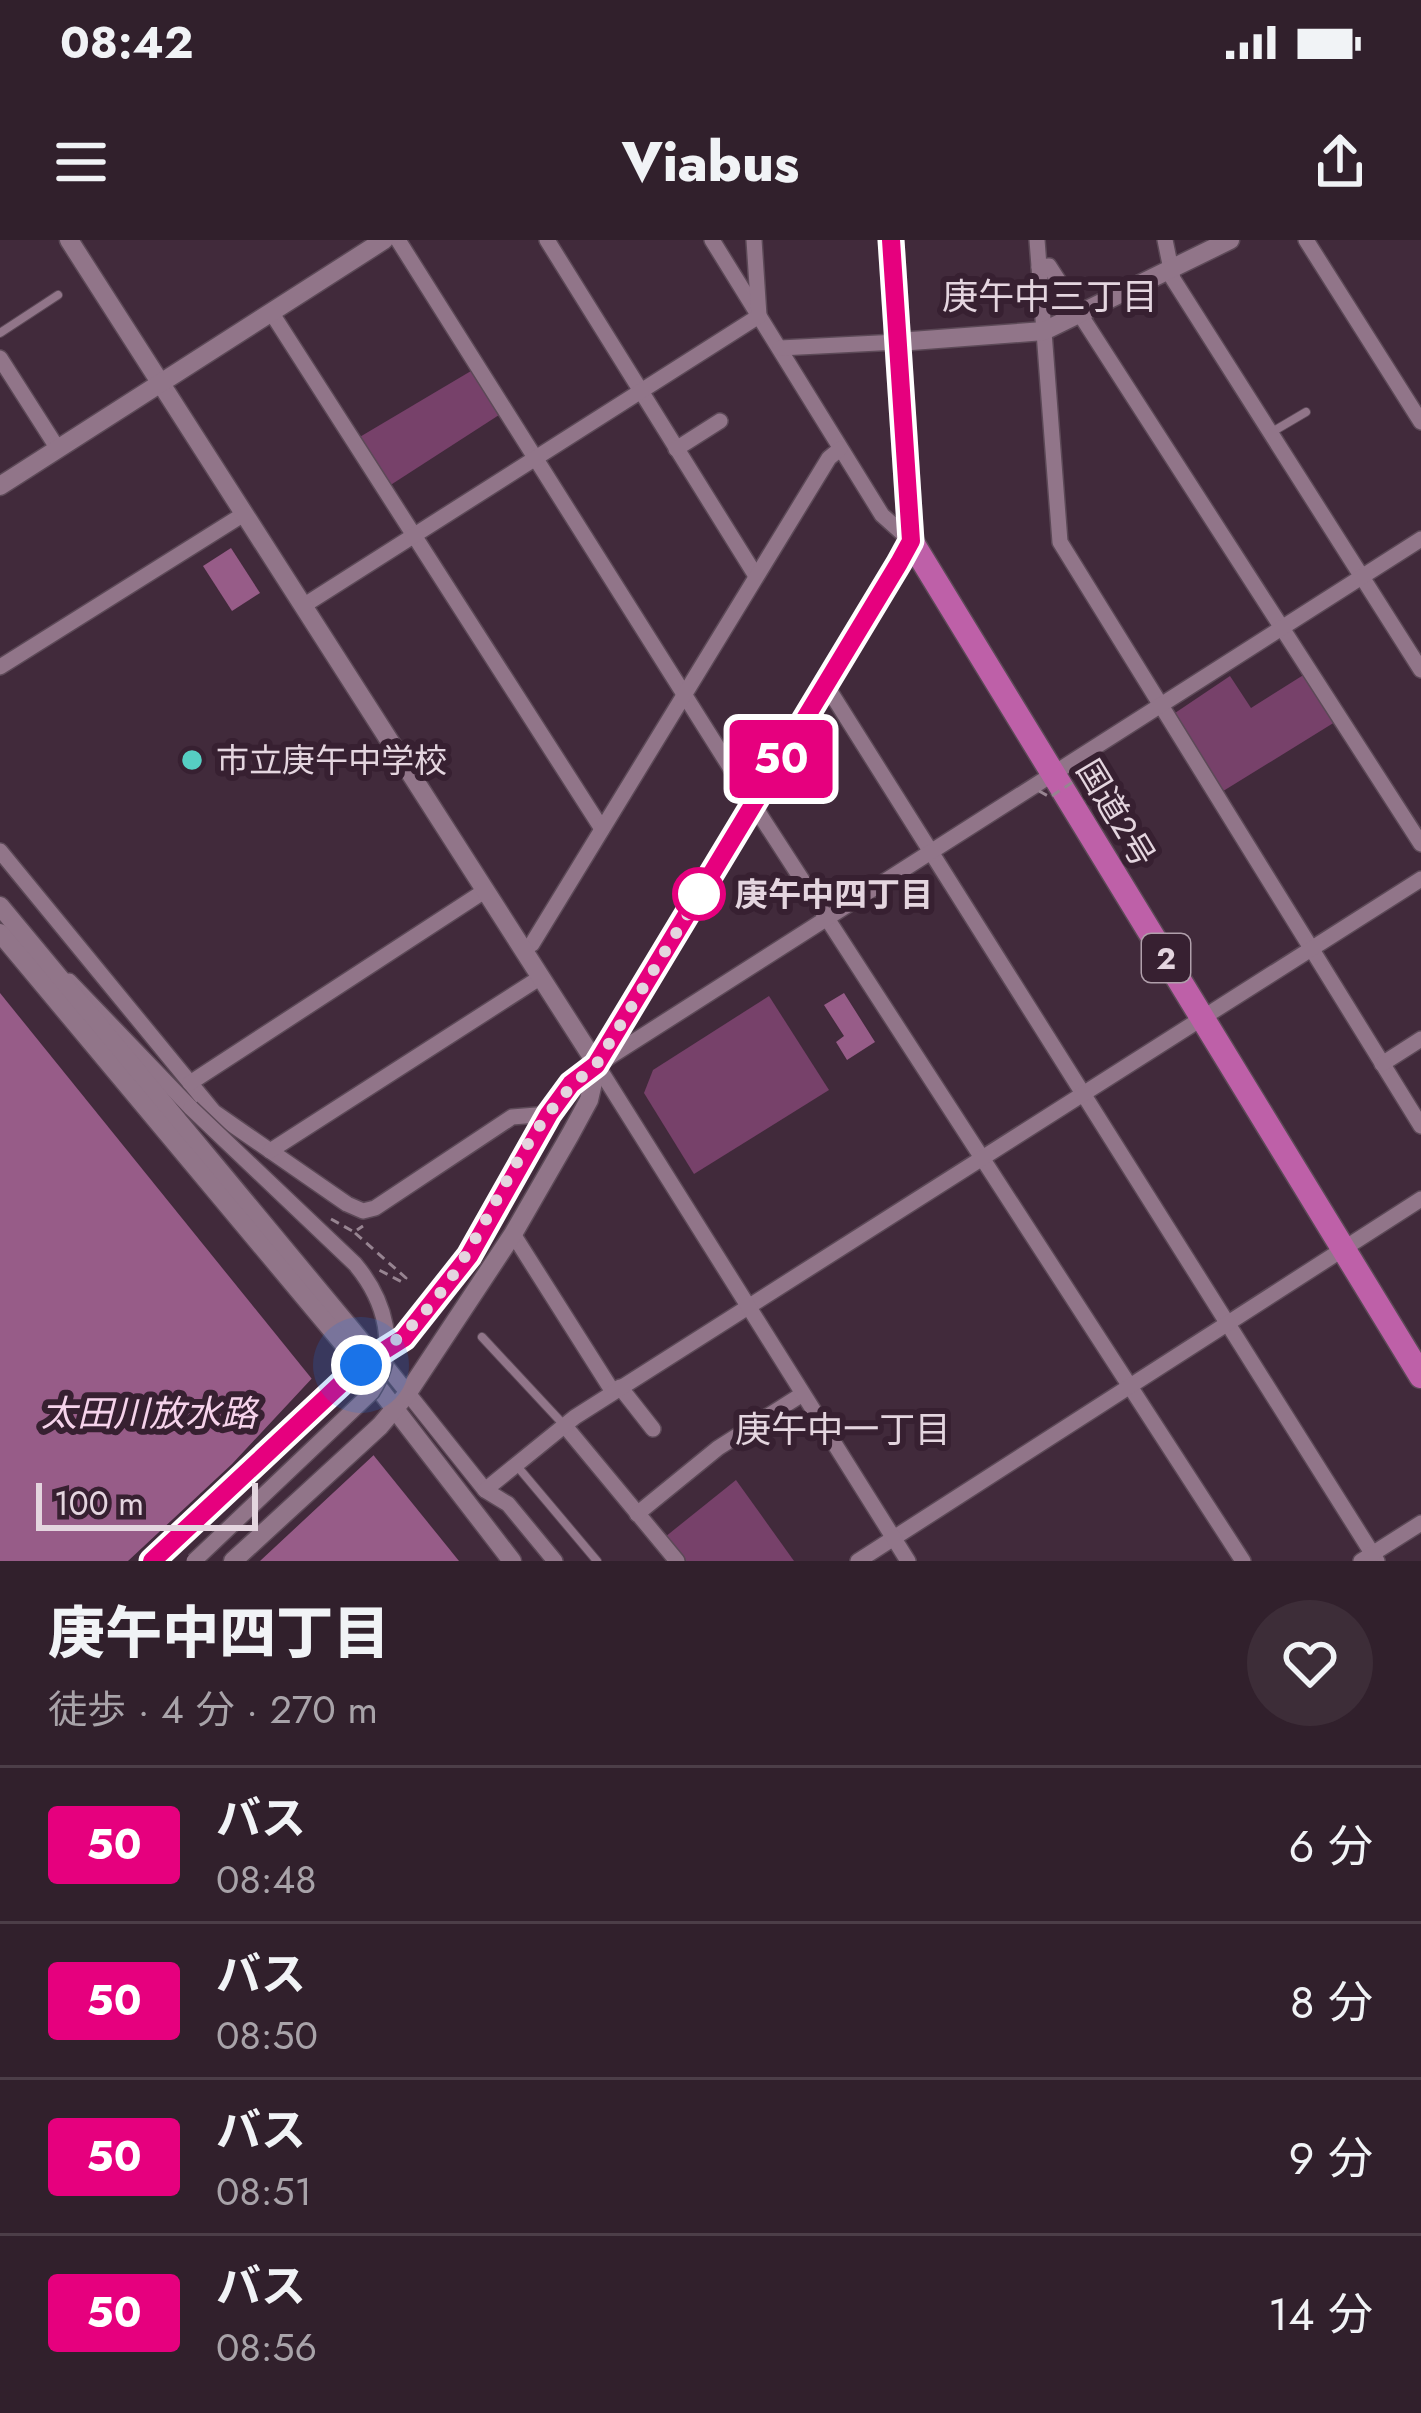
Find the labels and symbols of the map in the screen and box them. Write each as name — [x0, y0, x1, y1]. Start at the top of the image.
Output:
district label: 庚午中三丁目 — [942, 270, 1158, 322]
line badge: 50 — [727, 720, 835, 798]
place label: 市立庚午中学校 — [216, 737, 447, 784]
marker: 市立庚午中学校 — [179, 747, 205, 773]
street label: 国道2号 — [1066, 750, 1166, 876]
marker: 庚午中四丁目 — [674, 869, 724, 919]
place label: 庚午中四丁目 — [735, 871, 933, 918]
road number: 2 — [1142, 934, 1190, 982]
your location — [331, 1335, 391, 1395]
water label: 太田川放水路 — [41, 1387, 260, 1439]
district label: 庚午中一丁目 — [735, 1403, 951, 1455]
scale bar — [36, 1477, 258, 1530]

